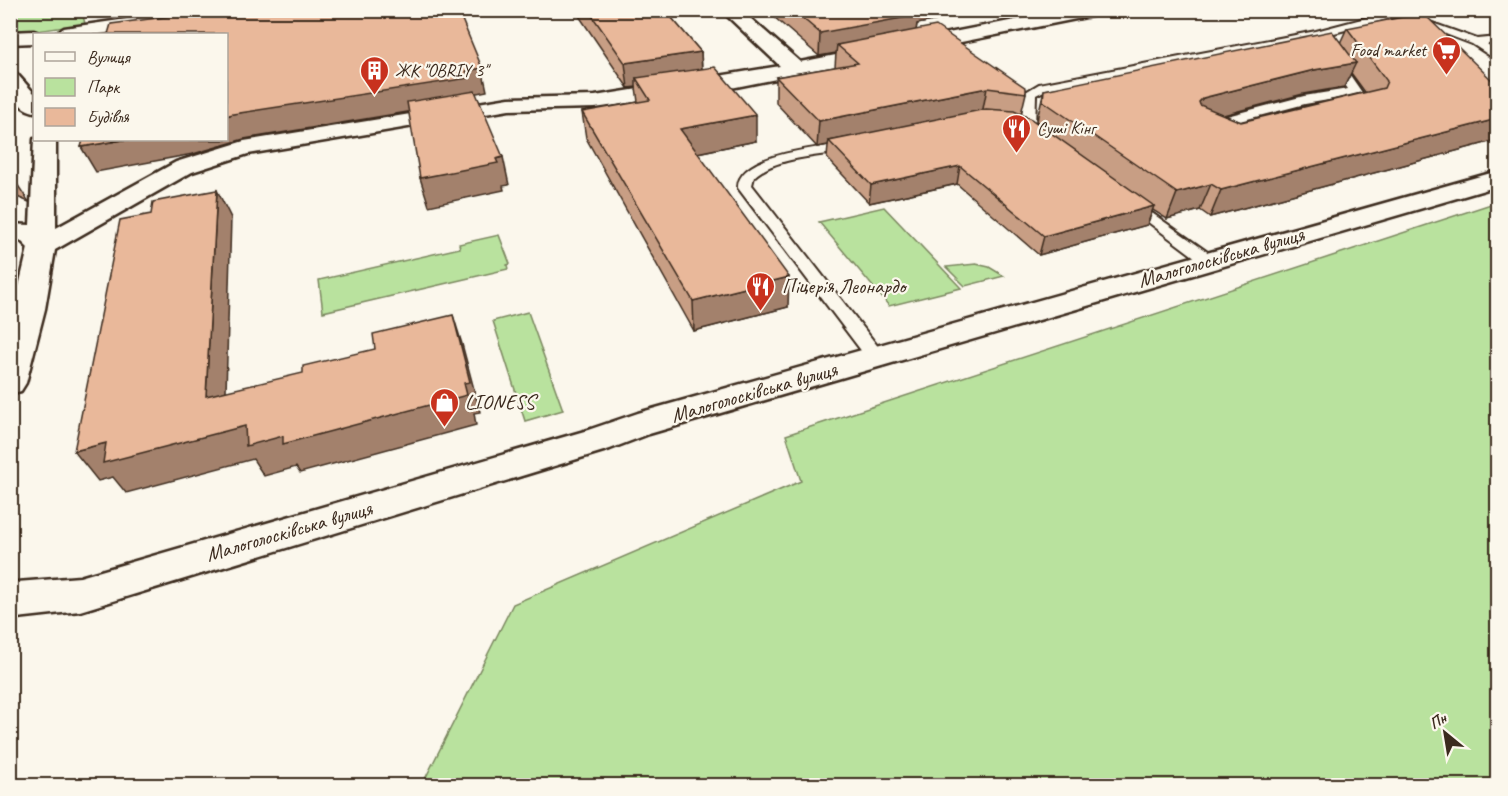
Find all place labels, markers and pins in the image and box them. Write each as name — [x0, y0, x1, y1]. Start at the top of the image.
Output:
supermarket icon: Food market — [1431, 34, 1463, 76]
place label: Food market — [1351, 39, 1428, 61]
building icon: ЖК "OBRIY 3" — [358, 54, 390, 96]
place label: ЖК "OBRIY 3" — [395, 59, 491, 81]
restaurant icon: Суші Кінг — [1000, 112, 1032, 154]
place label: Суші Кінг — [1037, 117, 1098, 139]
restaurant icon: Піцерія Леонардо — [745, 270, 777, 312]
place label: Піцерія Леонардо — [782, 273, 908, 299]
shop icon: LIONESS — [428, 386, 460, 428]
place label: LIONESS — [465, 389, 538, 415]

